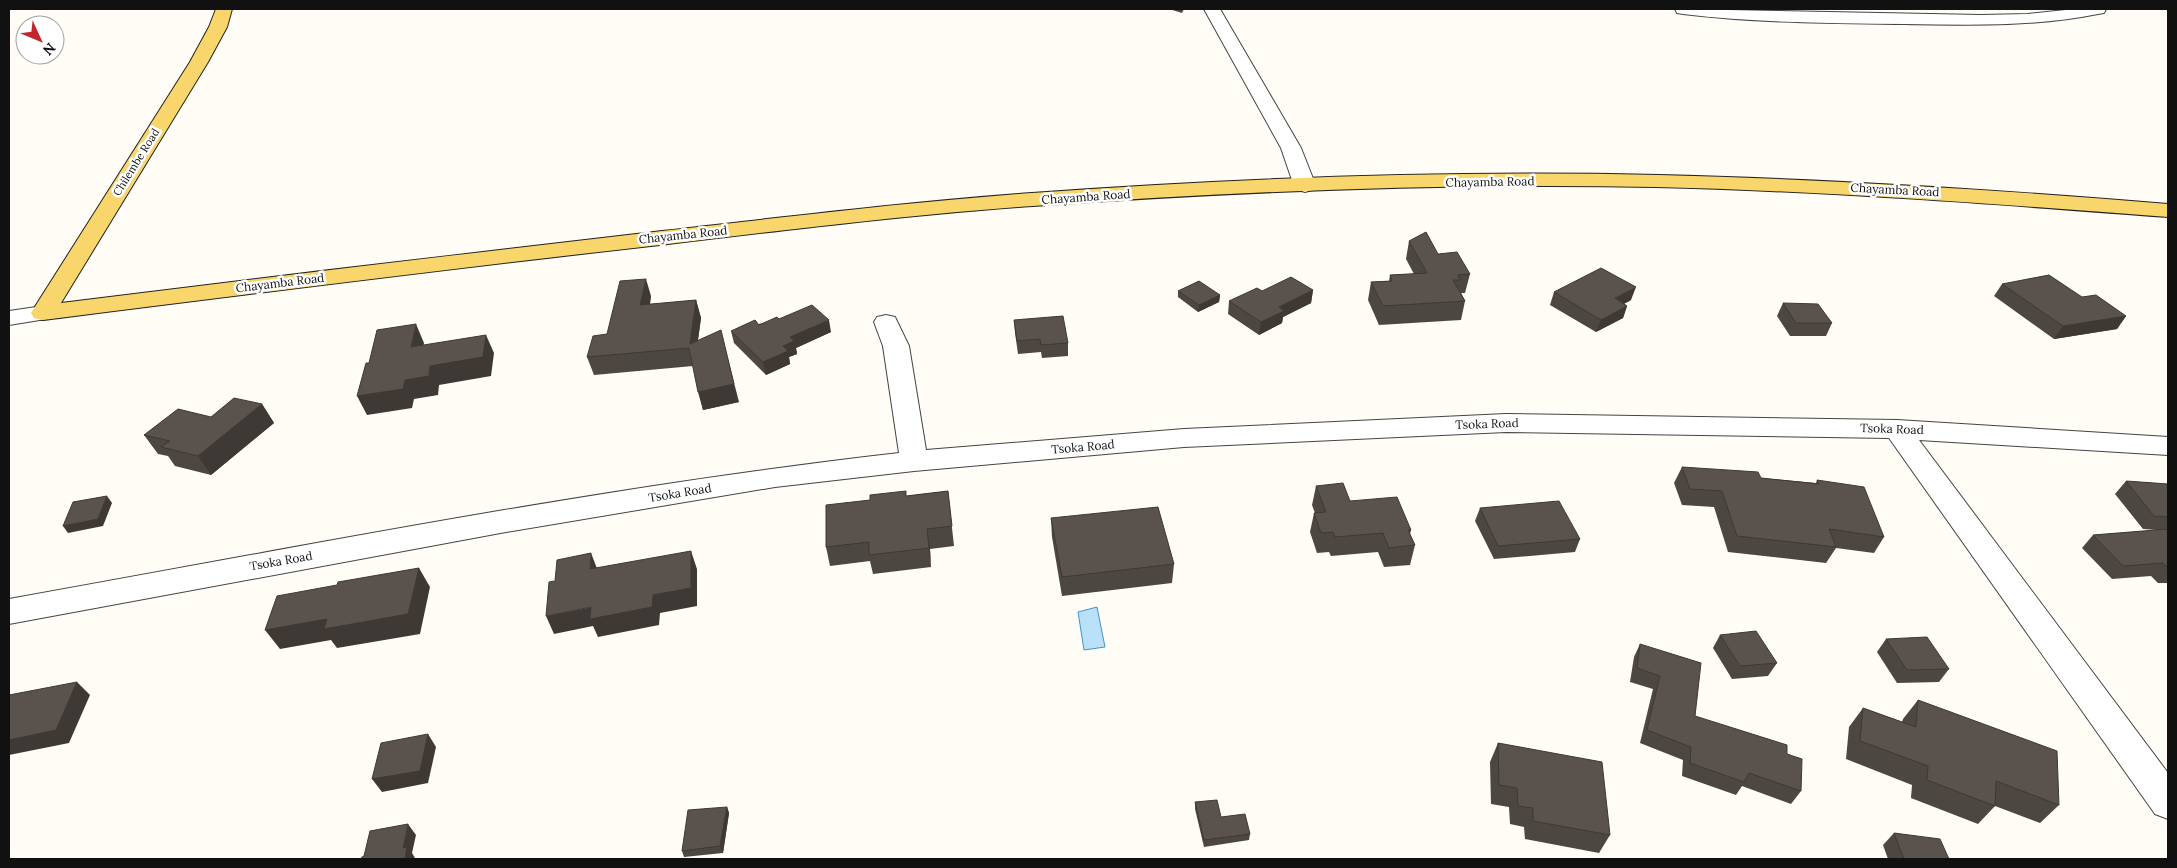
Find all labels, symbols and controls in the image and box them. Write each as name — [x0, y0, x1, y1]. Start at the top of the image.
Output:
north arrow — [15, 15, 65, 65]
text: N — [39, 39, 60, 59]
street label: Chilembe Road — [110, 125, 163, 198]
street label: Chayamba Road — [1445, 173, 1535, 190]
street label: Chayamba Road — [1850, 180, 1940, 199]
street label: Chayamba Road — [1041, 186, 1131, 207]
street label: Chayamba Road — [638, 222, 728, 247]
street label: Chayamba Road — [235, 270, 325, 295]
street label: Tsoka Road — [1455, 415, 1519, 432]
street label: Tsoka Road — [1860, 420, 1924, 437]
street label: Tsoka Road — [1051, 436, 1115, 457]
street label: Tsoka Road — [647, 480, 712, 505]
street label: Tsoka Road — [248, 548, 314, 573]

